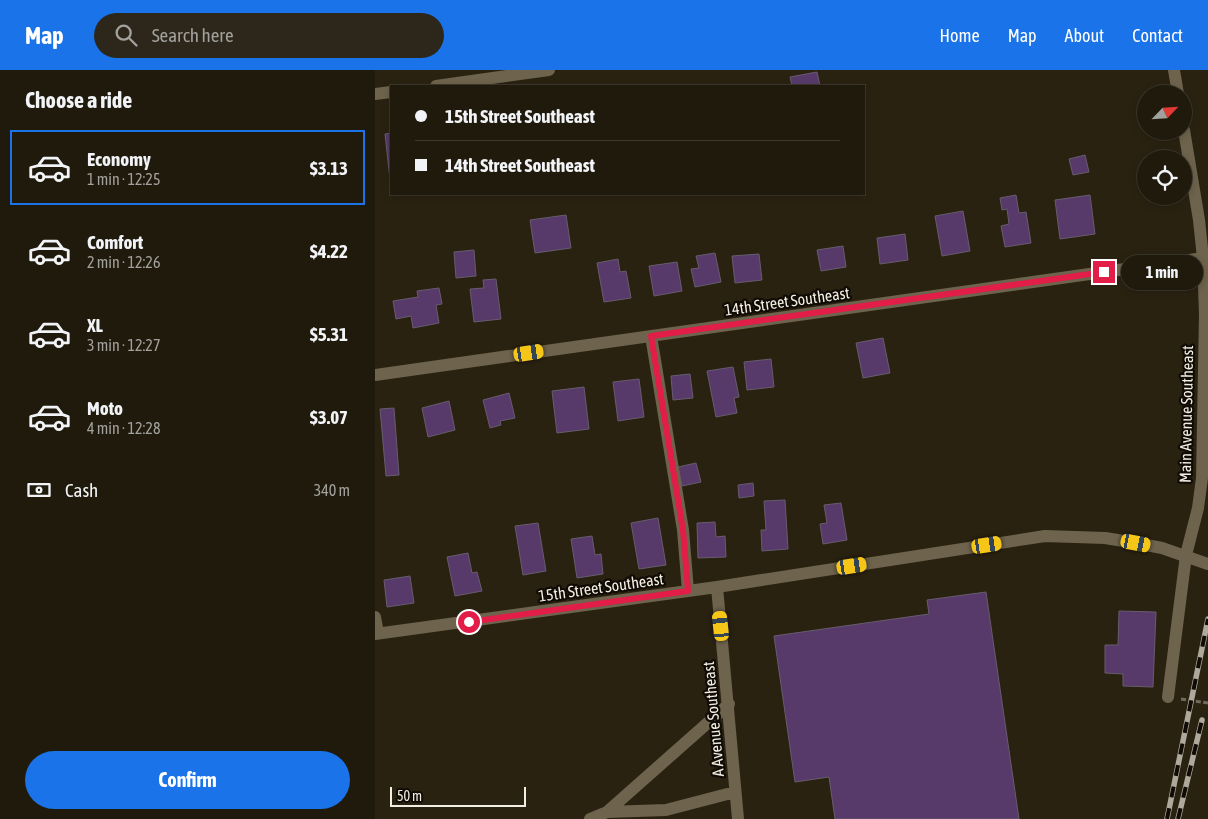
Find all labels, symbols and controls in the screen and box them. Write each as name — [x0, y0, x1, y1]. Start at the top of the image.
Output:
search box — [94, 13, 444, 58]
icon: search — [112, 21, 140, 49]
text: Map — [25, 22, 64, 49]
text: Search here — [152, 24, 234, 46]
text: Home — [940, 25, 980, 46]
text: Map — [1008, 25, 1037, 46]
text: About — [1065, 25, 1104, 46]
text: Contact — [1132, 25, 1183, 46]
north arrow — [1137, 85, 1193, 140]
map controls — [1137, 85, 1192, 205]
text: Choose a ride — [25, 87, 132, 113]
text: 15th Street Southeast — [445, 105, 595, 127]
icon: car — [27, 145, 72, 190]
text: Economy — [87, 148, 151, 170]
button: locate — [1137, 150, 1192, 205]
text: 14th Street Southeast — [445, 154, 595, 176]
text: $3.13 — [310, 157, 348, 179]
text: 1 min · 12:25 — [87, 170, 160, 188]
icon: car — [27, 228, 72, 273]
text: Comfort — [87, 231, 143, 253]
text: $4.22 — [310, 240, 348, 262]
text: 2 min · 12:26 — [87, 253, 160, 271]
callout: 1 min — [1121, 254, 1204, 290]
route end — [1093, 261, 1115, 283]
text: 1 min — [1146, 263, 1178, 281]
street label: 14th Street Southeast — [723, 283, 851, 319]
icon: car — [27, 311, 72, 356]
text: XL — [87, 314, 103, 336]
text: $5.31 — [310, 323, 348, 345]
text: 3 min · 12:27 — [87, 336, 160, 354]
car — [513, 343, 544, 363]
street label: Main Avenue Southeast — [1176, 345, 1196, 483]
icon: car — [27, 394, 72, 439]
text: Moto — [87, 397, 123, 419]
text: $3.07 — [310, 406, 348, 428]
text: 4 min · 12:28 — [87, 419, 160, 437]
icon: cash — [25, 476, 53, 504]
text: Cash — [65, 479, 98, 501]
text: 340 m — [314, 481, 350, 499]
car — [1119, 533, 1152, 553]
car — [971, 535, 1002, 555]
car — [836, 556, 867, 576]
street label: 15th Street Southeast — [537, 569, 665, 605]
car — [711, 610, 730, 642]
route start — [458, 611, 480, 633]
street label: A Avenue Southeast — [699, 660, 727, 777]
button: Confirm — [25, 751, 350, 809]
scale bar — [390, 784, 526, 807]
text: 50 m — [397, 788, 422, 804]

